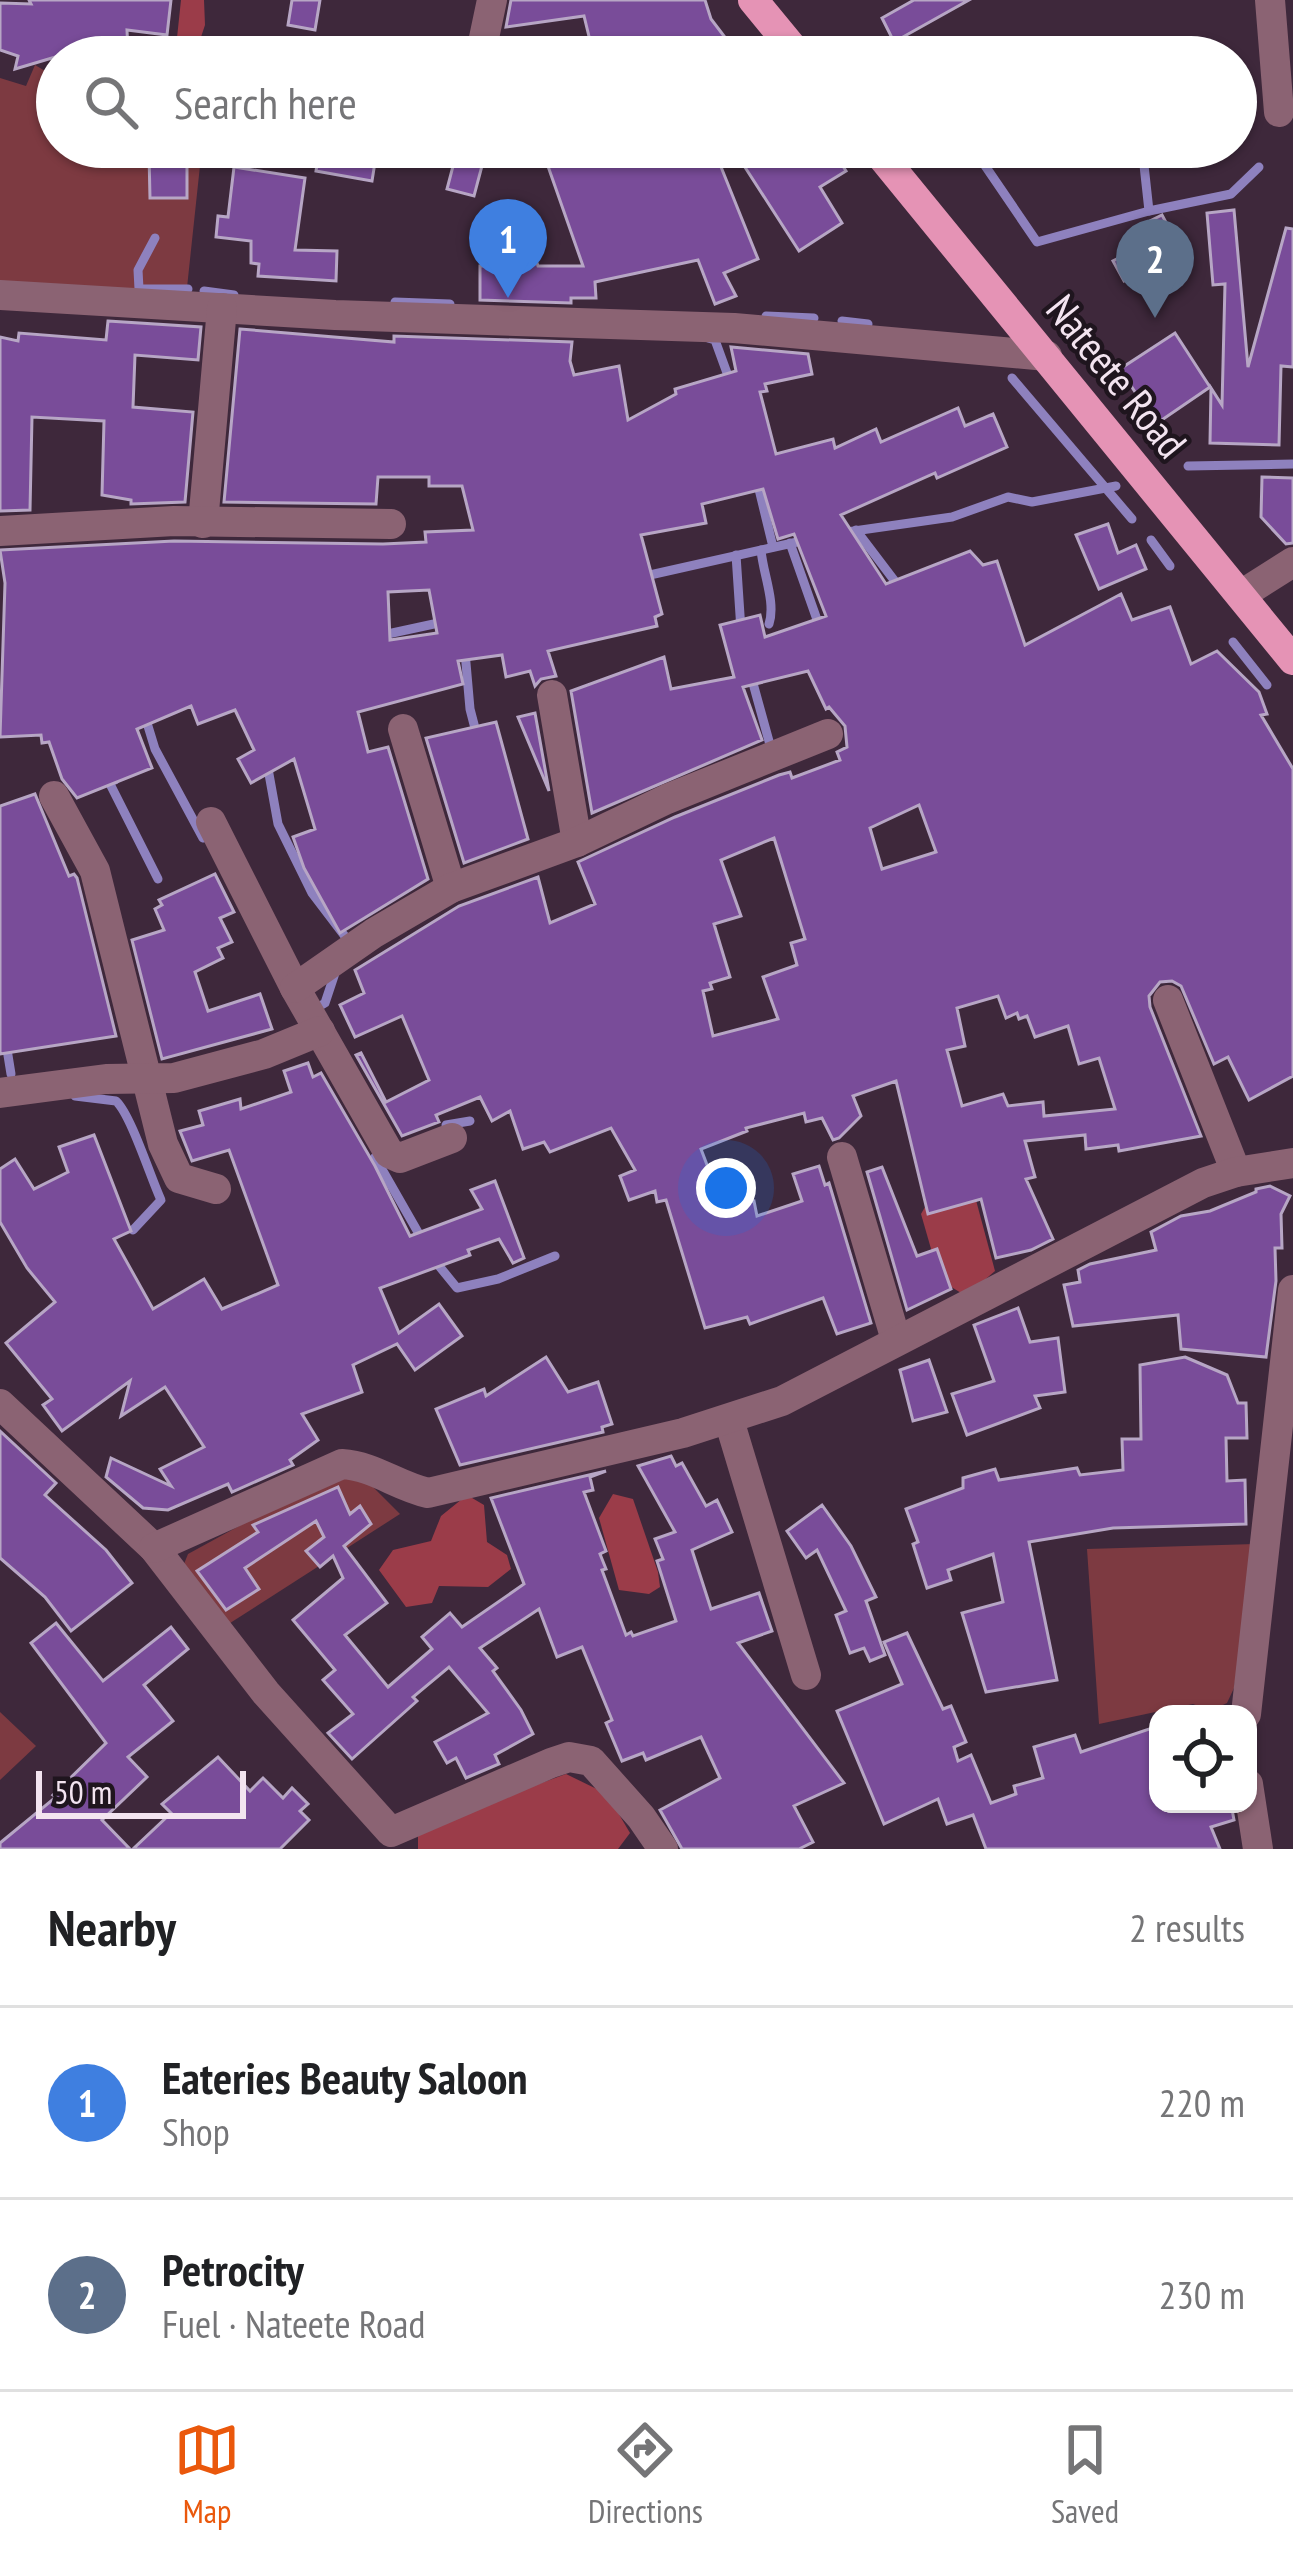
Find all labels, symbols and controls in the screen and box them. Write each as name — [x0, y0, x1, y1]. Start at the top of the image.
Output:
search box — [36, 36, 1257, 168]
icon: search — [78, 69, 144, 135]
text: Search here — [174, 73, 357, 131]
pin: 1 — [469, 199, 547, 298]
pin: 2 — [1116, 219, 1194, 318]
street label: Nateete Road — [1035, 283, 1199, 469]
your location — [696, 1158, 756, 1218]
map controls — [1149, 1705, 1257, 1813]
button: locate — [1149, 1705, 1257, 1813]
scale bar — [36, 1765, 246, 1818]
text: 50 m — [54, 1770, 112, 1813]
text: Nearby — [48, 1894, 176, 1960]
text: 2 results — [1129, 1902, 1245, 1953]
text: Eateries Beauty Saloon — [162, 2048, 527, 2106]
text: 1 — [78, 2077, 96, 2128]
text: 220 m — [1159, 2077, 1245, 2128]
text: Shop — [162, 2106, 230, 2157]
text: Petrocity — [162, 2240, 304, 2298]
text: 2 — [78, 2269, 96, 2320]
text: 230 m — [1159, 2269, 1245, 2320]
text: Fuel · Nateete Road — [162, 2298, 425, 2349]
tab: Map — [174, 2417, 240, 2532]
tab: Directions — [588, 2417, 703, 2532]
tab: Saved — [1051, 2417, 1119, 2532]

